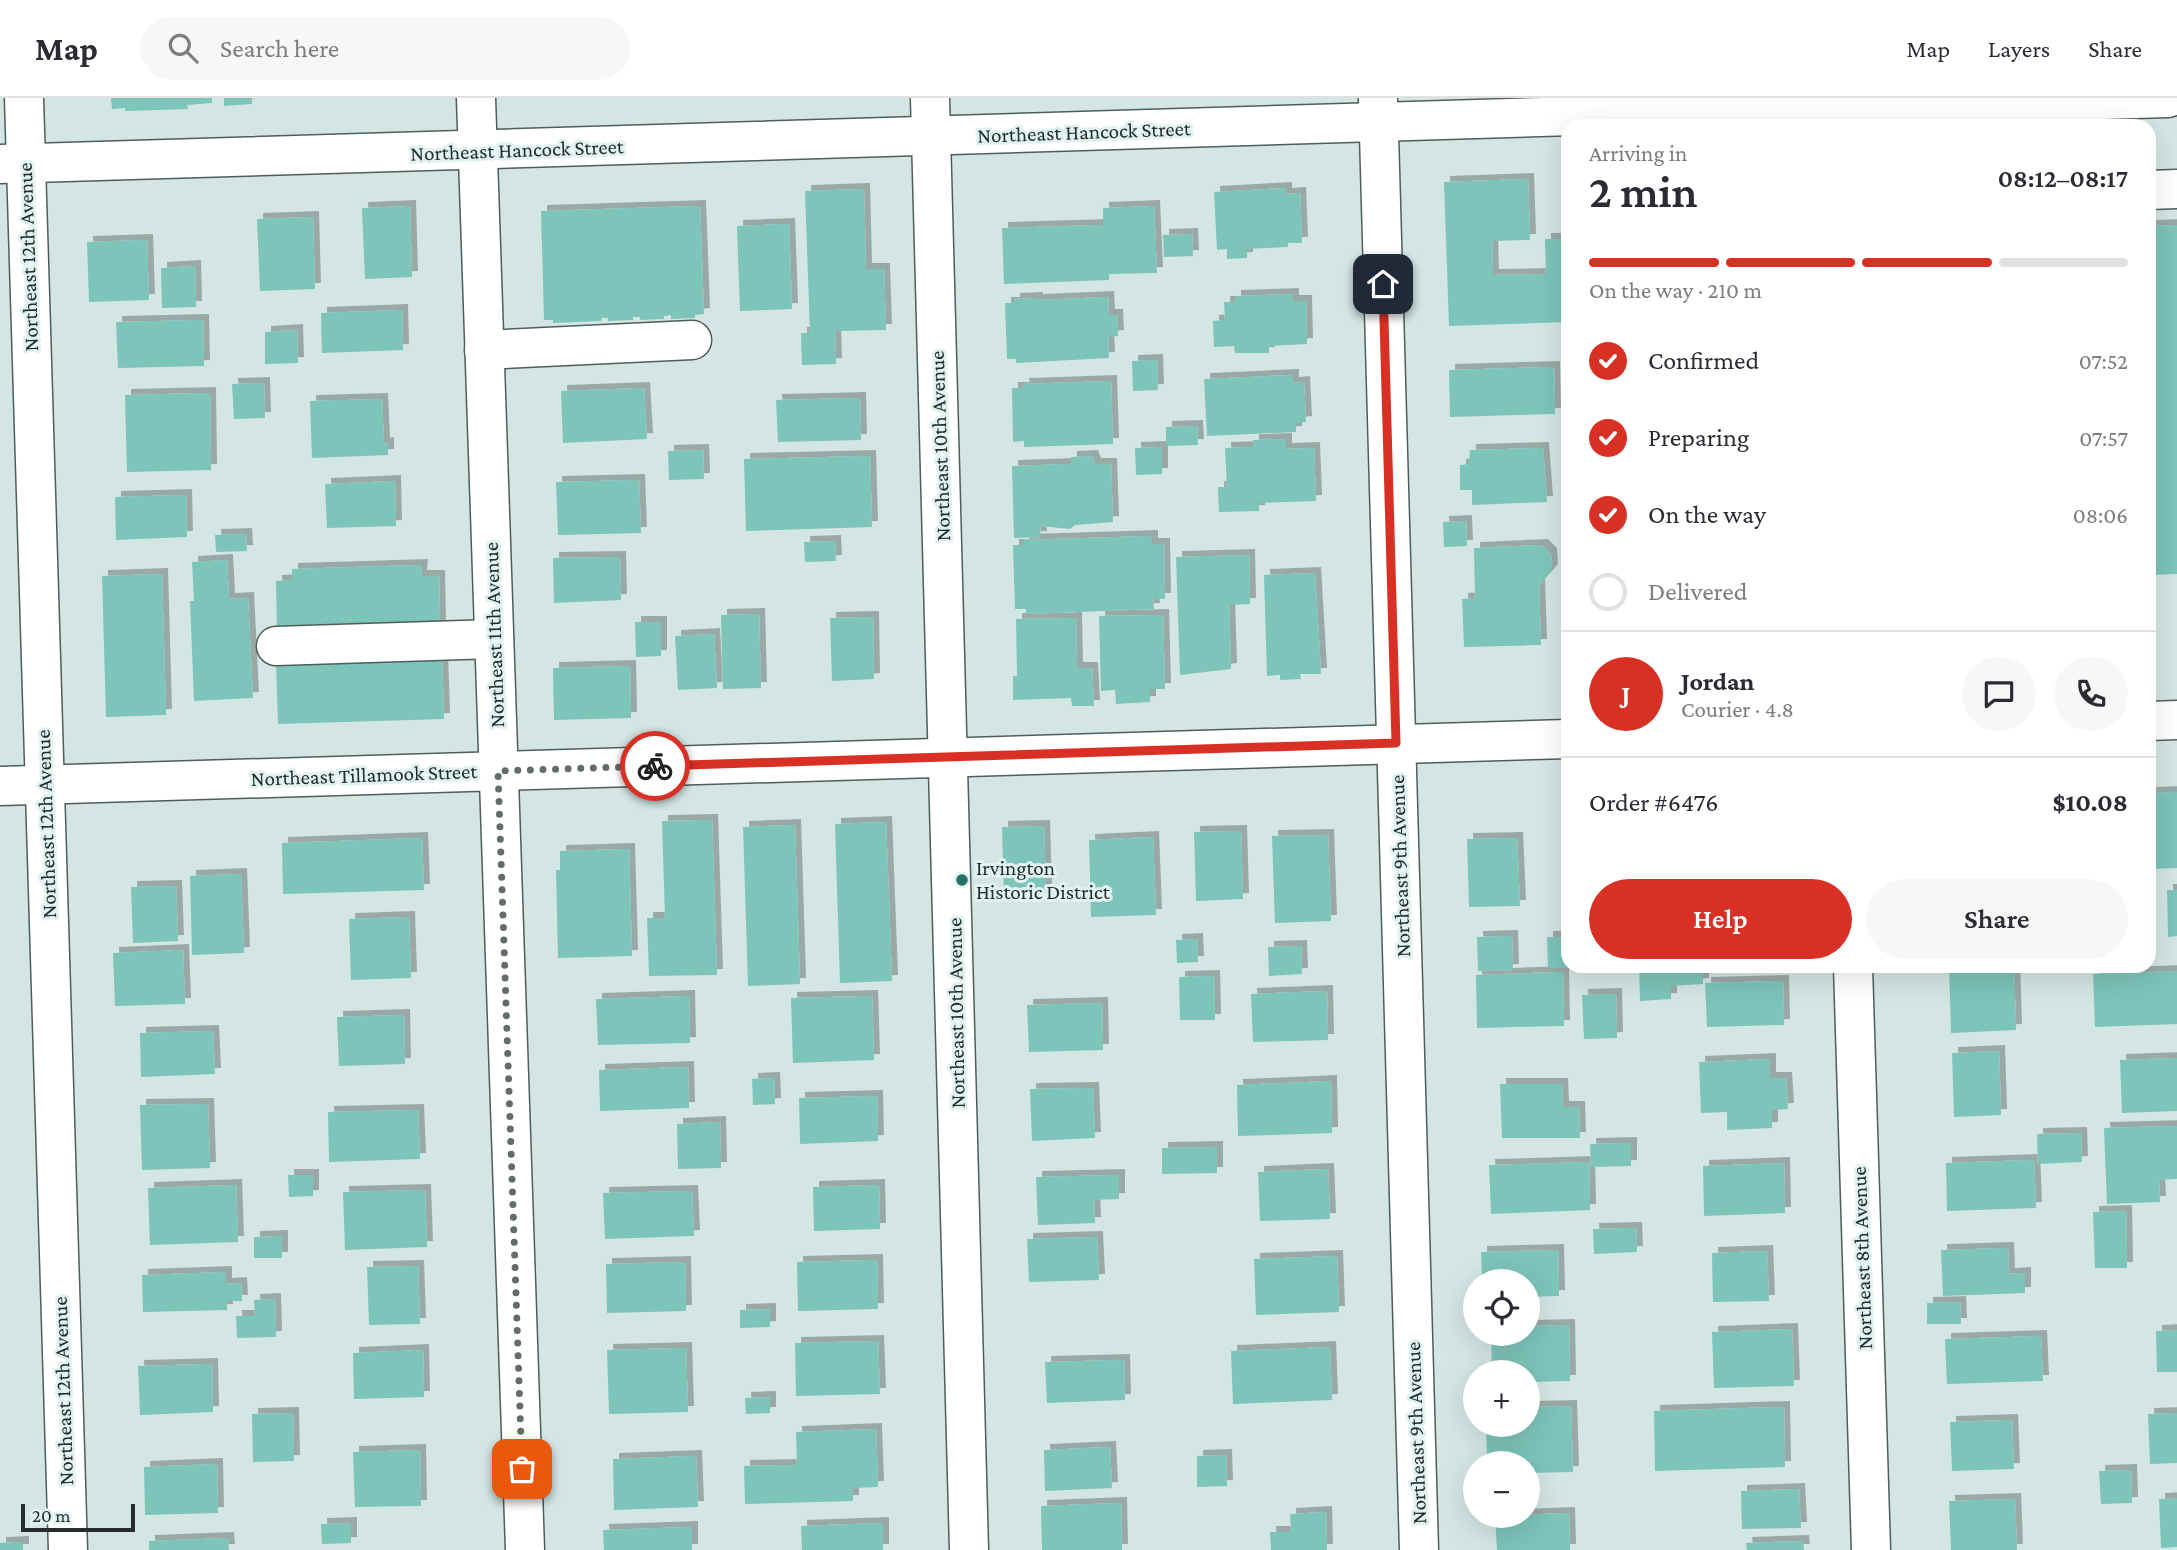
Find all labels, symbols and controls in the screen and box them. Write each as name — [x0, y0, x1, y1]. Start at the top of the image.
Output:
search box — [140, 17, 630, 80]
icon: search — [164, 29, 202, 67]
text: Map — [35, 30, 98, 67]
text: Search here — [220, 34, 339, 63]
text: Map — [1906, 35, 1950, 62]
text: Layers — [1988, 35, 2050, 62]
text: Share — [2088, 35, 2142, 62]
street label: Northeast Hancock Street — [977, 116, 1192, 148]
street label: Northeast Hancock Street — [410, 134, 625, 166]
text: Arriving in — [1589, 140, 1687, 166]
street label: Northeast 12th Avenue — [13, 162, 43, 352]
text: 08:12–08:17 — [1998, 164, 2128, 193]
text: 2 min — [1589, 166, 1697, 217]
pin — [1353, 254, 1413, 314]
icon: home — [1364, 265, 1402, 303]
text: On the way · 210 m — [1589, 277, 1762, 303]
icon: check — [1589, 342, 1627, 380]
text: Confirmed — [1648, 346, 1759, 375]
text: 07:52 — [2079, 348, 2128, 374]
street label: Northeast 10th Avenue — [925, 350, 955, 542]
icon: check — [1589, 419, 1627, 457]
text: Preparing — [1648, 423, 1749, 452]
text: 07:57 — [2079, 425, 2128, 451]
icon: check — [1589, 496, 1627, 534]
text: On the way — [1648, 500, 1766, 529]
text: 08:06 — [2073, 502, 2128, 528]
street label: Northeast 11th Avenue — [479, 542, 509, 728]
text: Delivered — [1648, 577, 1747, 606]
button: chat — [1962, 657, 2036, 731]
button: phone — [2054, 657, 2128, 731]
text: Jordan — [1681, 667, 1755, 696]
text: J — [1622, 680, 1630, 709]
text: Courier · 4.8 — [1681, 696, 1794, 722]
street label: Northeast 12th Avenue — [31, 729, 61, 919]
courier — [620, 731, 690, 801]
icon: bike — [636, 747, 674, 785]
street label: Northeast Tillamook Street — [250, 759, 479, 791]
street label: Northeast 9th Avenue — [1385, 774, 1415, 958]
text: Order #6476 — [1589, 788, 1719, 817]
text: $10.08 — [2053, 788, 2128, 817]
place label: Irvington Historic District — [976, 856, 1111, 904]
marker: Irvington Historic District — [954, 872, 970, 888]
button: Help — [1589, 879, 1852, 959]
button: Share — [1866, 879, 2128, 959]
street label: Northeast 10th Avenue — [942, 917, 970, 1109]
street label: Northeast 8th Avenue — [1847, 1166, 1877, 1350]
map controls — [1463, 1269, 1540, 1528]
button: locate — [1463, 1269, 1540, 1346]
street label: Northeast 12th Avenue — [48, 1296, 78, 1486]
street label: Northeast 9th Avenue — [1401, 1341, 1431, 1525]
button: + — [1463, 1360, 1540, 1437]
pin — [492, 1439, 552, 1499]
icon: bag — [503, 1450, 541, 1488]
button: − — [1463, 1451, 1540, 1528]
scale bar — [21, 1501, 135, 1533]
text: 20 m — [32, 1505, 71, 1526]

